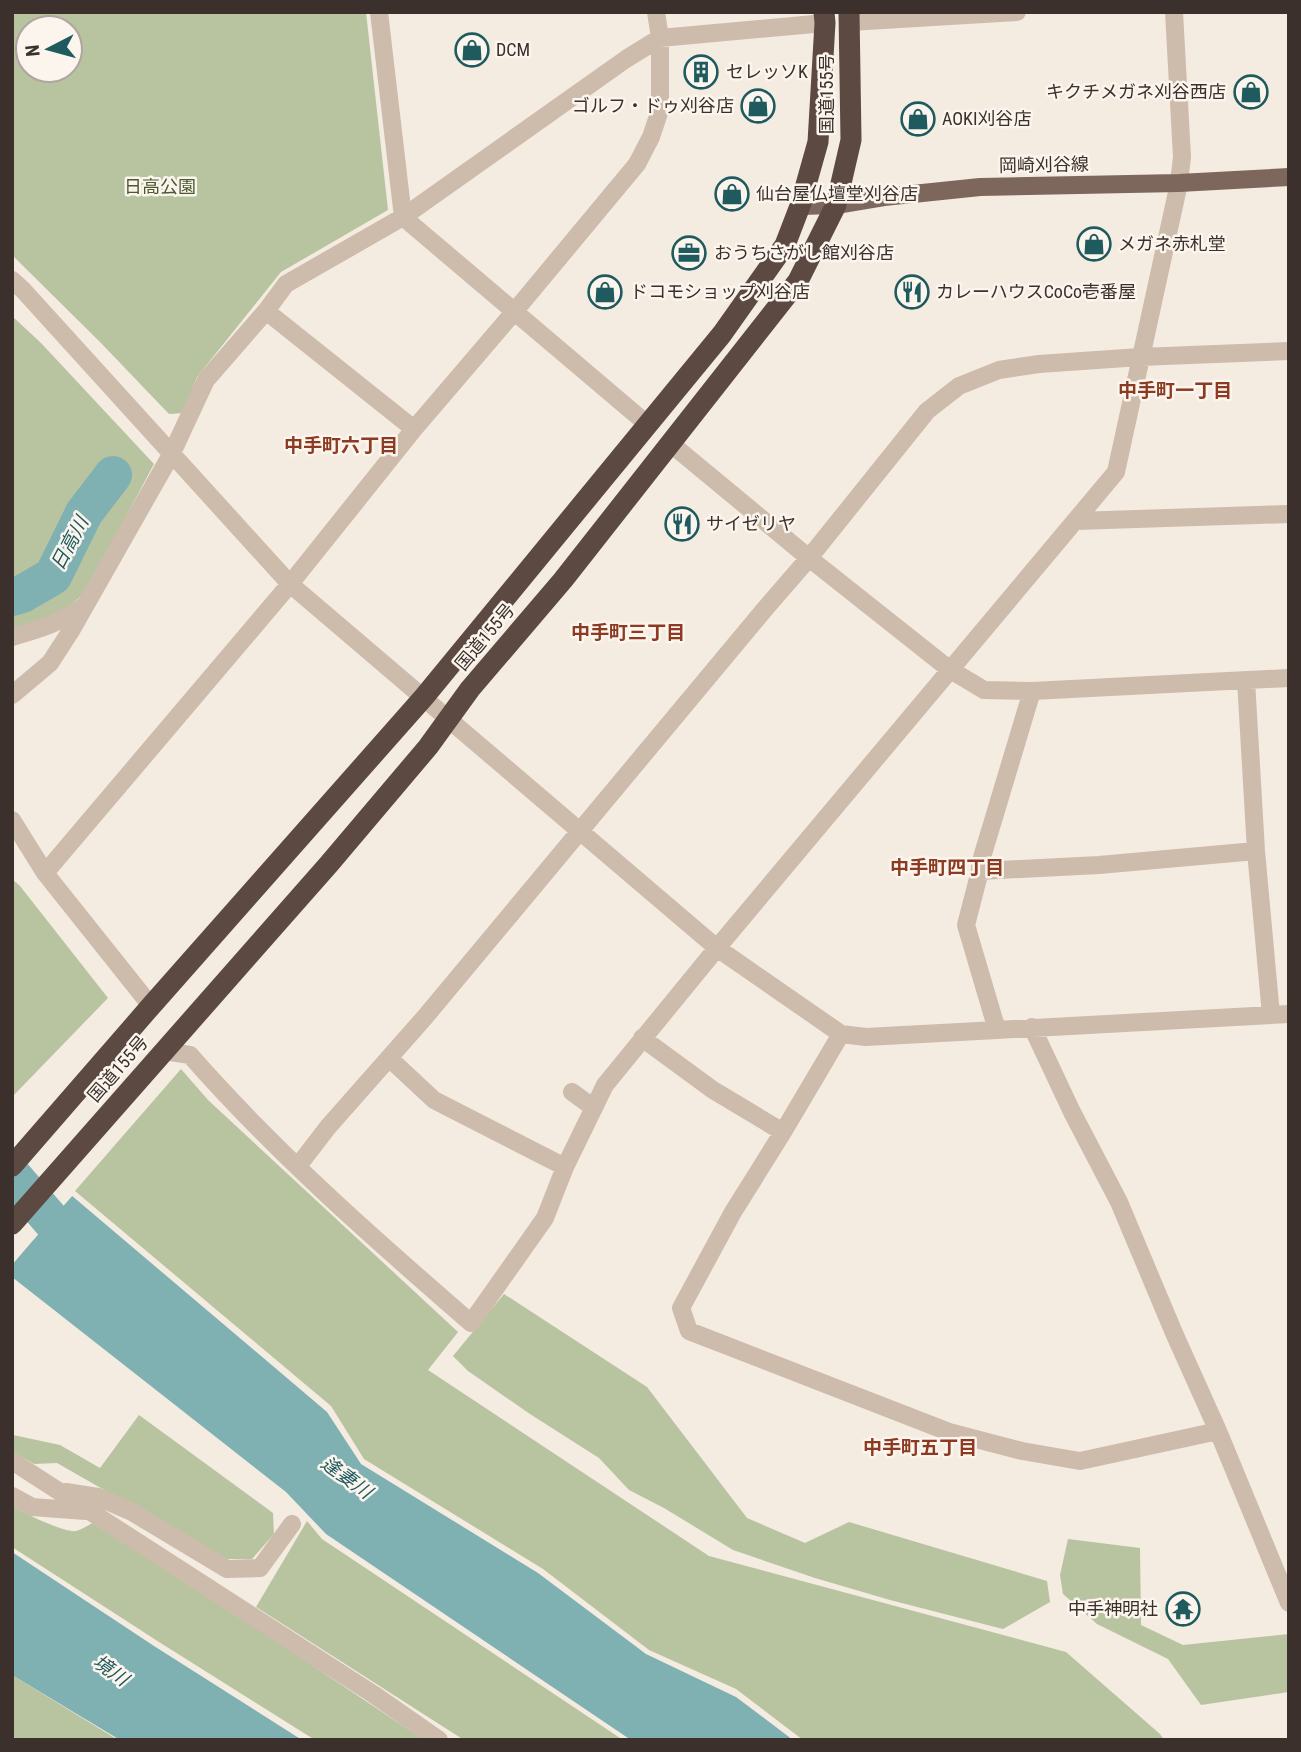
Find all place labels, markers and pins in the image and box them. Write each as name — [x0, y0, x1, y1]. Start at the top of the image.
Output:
shop icon: DCM — [453, 31, 491, 69]
place label: DCM — [496, 39, 530, 60]
building icon: セレッソK — [682, 53, 720, 91]
place label: セレッソK — [726, 61, 808, 82]
shop icon: キクチメガネ刈谷西店 — [1232, 73, 1270, 111]
place label: キクチメガネ刈谷西店 — [1046, 81, 1226, 102]
shop icon: ゴルフ・ドゥ刈谷店 — [739, 87, 777, 125]
place label: ゴルフ・ドゥ刈谷店 — [572, 95, 734, 116]
shop icon: AOKI刈谷店 — [899, 100, 937, 138]
place label: AOKI刈谷店 — [942, 108, 1031, 129]
shop icon: 仙台屋仏壇堂刈谷店 — [713, 175, 751, 213]
place label: 仙台屋仏壇堂刈谷店 — [756, 183, 918, 204]
shop icon: メガネ赤札堂 — [1075, 225, 1113, 263]
place label: メガネ赤札堂 — [1118, 233, 1226, 254]
office icon: おうちさがし館刈谷店 — [670, 234, 708, 272]
place label: おうちさがし館刈谷店 — [714, 242, 894, 263]
shop icon: ドコモショップ刈谷店 — [586, 273, 624, 311]
restaurant icon: カレーハウスCoCo壱番屋 — [893, 273, 931, 311]
place label: ドコモショップ刈谷店 — [630, 281, 810, 302]
place label: カレーハウスCoCo壱番屋 — [936, 281, 1136, 302]
restaurant icon: サイゼリヤ — [663, 505, 701, 543]
place label: サイゼリヤ — [706, 513, 796, 534]
temple icon: 中手神明社 — [1164, 1590, 1202, 1628]
place label: 中手神明社 — [1068, 1598, 1158, 1619]

